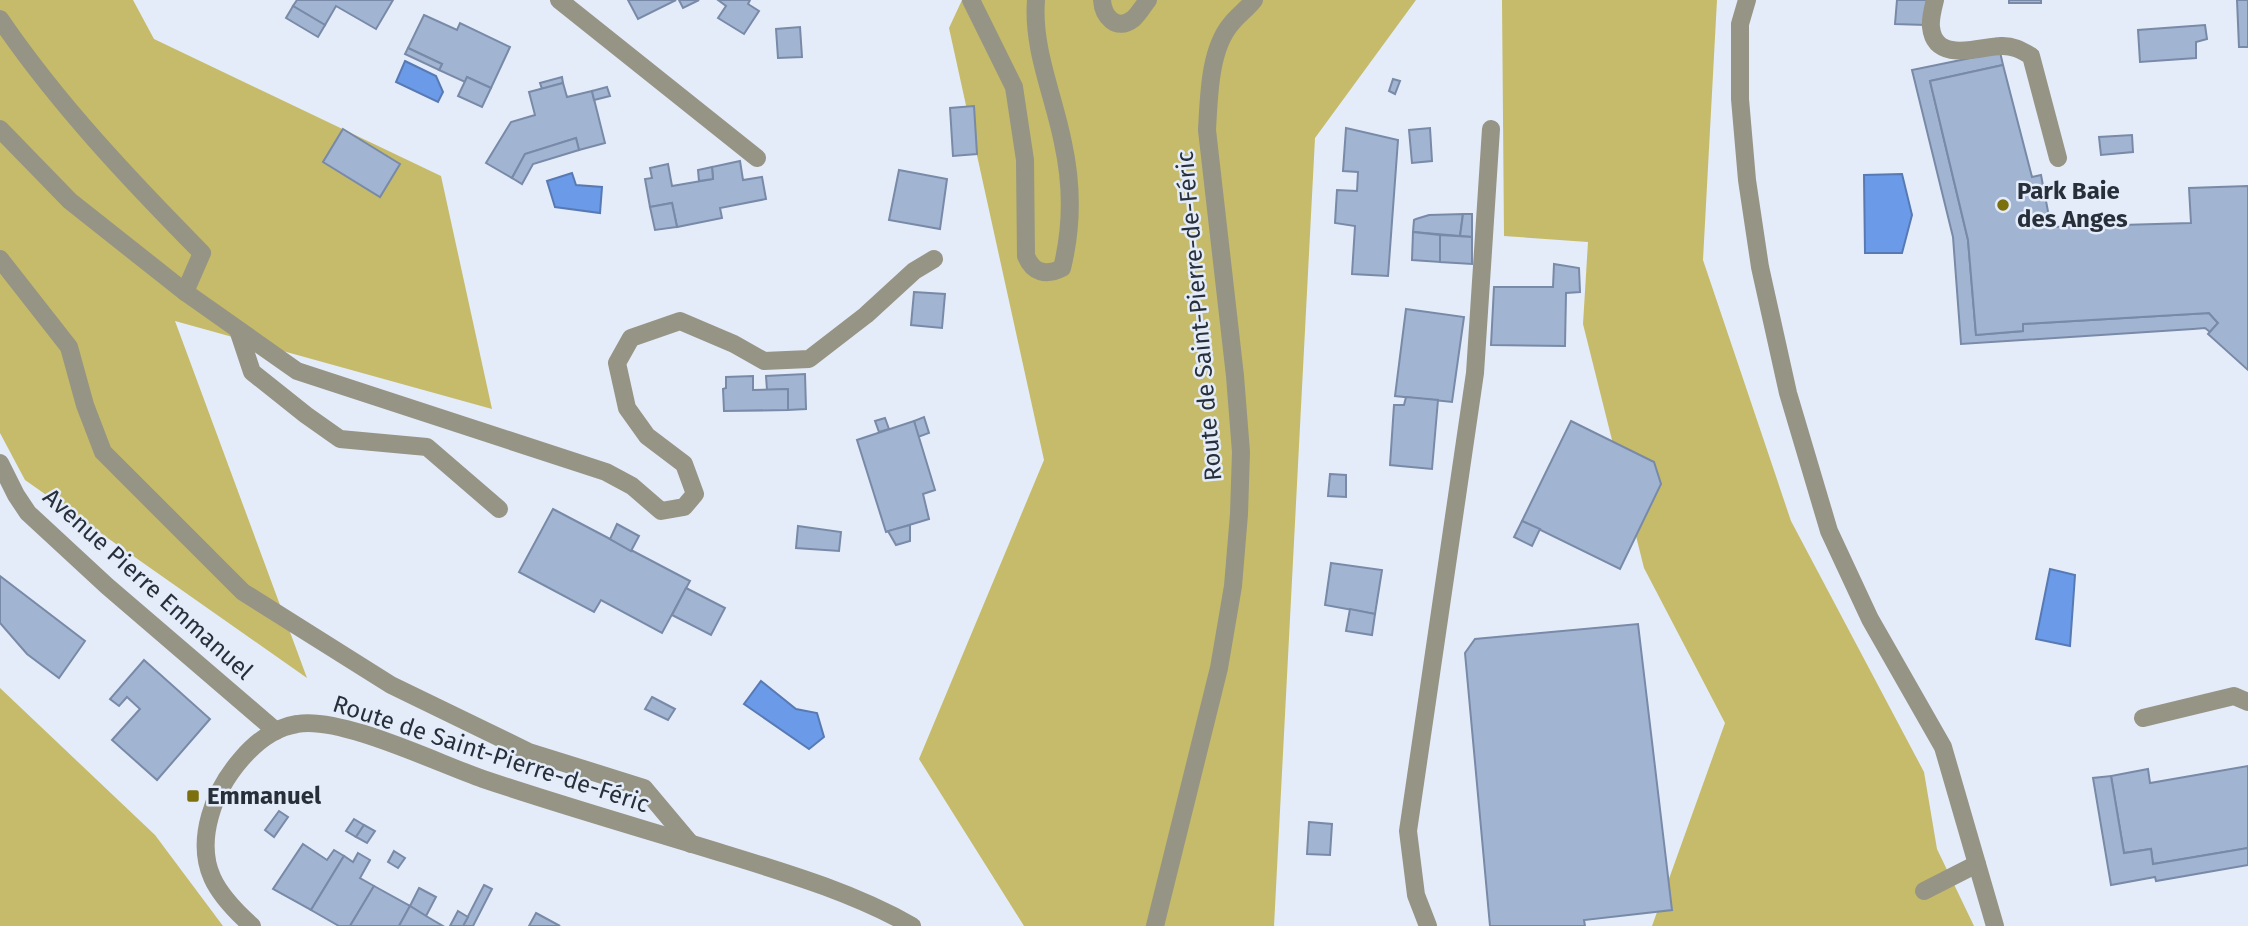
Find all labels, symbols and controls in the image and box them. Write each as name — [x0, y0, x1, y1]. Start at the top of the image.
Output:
street label: Route de Saint-Pierre-de-Féric — [1171, 150, 1227, 482]
place label: Park Baie des Anges — [2017, 177, 2128, 233]
marker: Park Baie des Anges — [1995, 197, 2011, 213]
street label: Avenue Pierre Emmanuel — [38, 483, 258, 685]
street label: Route de Saint-Pierre-de-Féric — [329, 690, 653, 818]
place label: Emmanuel — [207, 782, 322, 810]
marker: Emmanuel — [185, 788, 201, 804]

